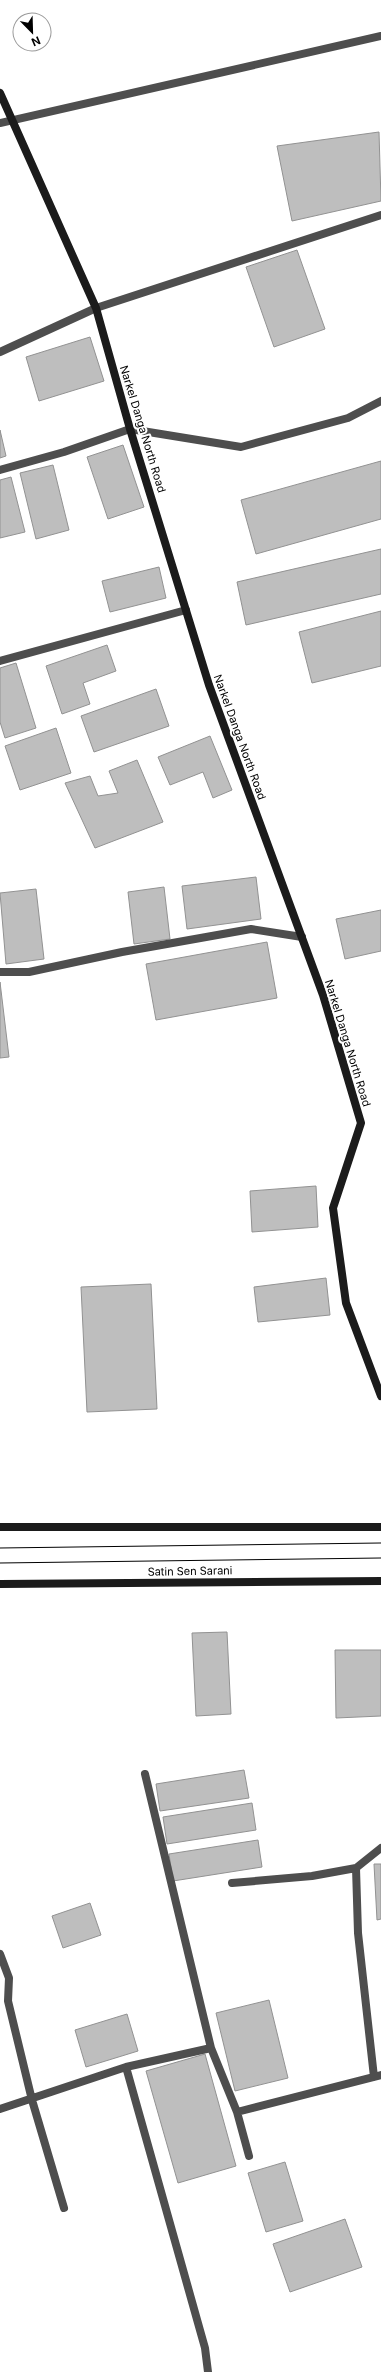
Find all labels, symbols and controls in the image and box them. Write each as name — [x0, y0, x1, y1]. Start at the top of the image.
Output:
north arrow — [12, 12, 52, 52]
text: N — [29, 33, 43, 49]
street label: Narkel Danga North Road — [117, 364, 169, 494]
street label: Narkel Danga North Road — [211, 672, 269, 802]
street label: Narkel Danga North Road — [322, 978, 374, 1108]
street label: Satin Sen Sarani — [147, 1563, 233, 1579]

